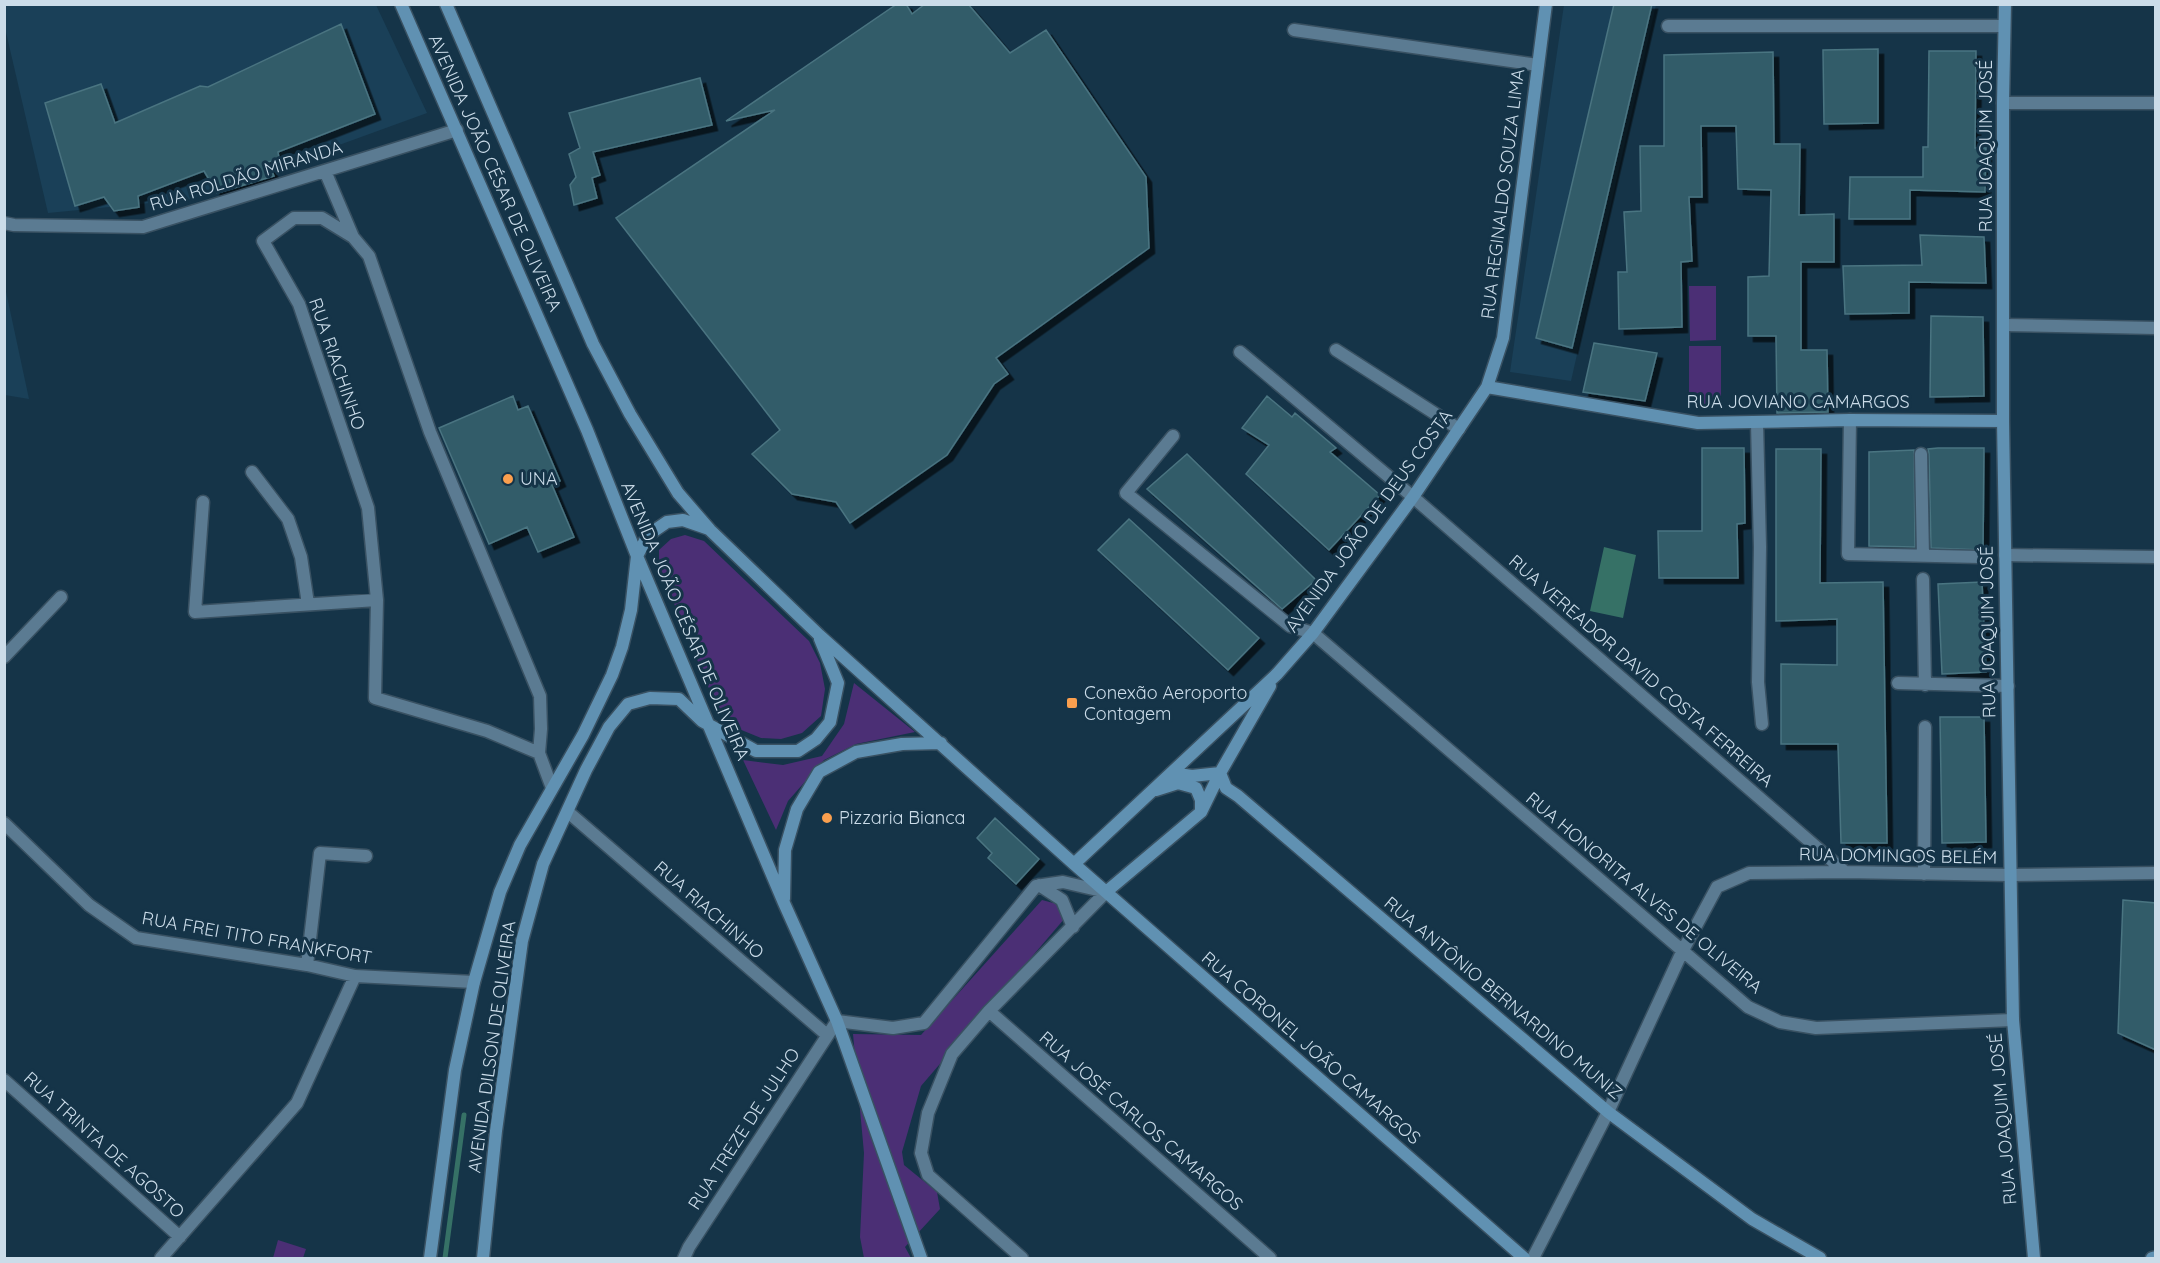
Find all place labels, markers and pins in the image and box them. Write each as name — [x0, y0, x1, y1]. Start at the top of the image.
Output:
place label: UNA — [520, 467, 558, 490]
marker: UNA — [501, 472, 515, 486]
place label: Conexão Aeroporto Contagem — [1084, 681, 1247, 725]
marker: Conexão Aeroporto Contagem — [1065, 696, 1079, 710]
place label: Pizzaria Bianca — [839, 806, 965, 829]
marker: Pizzaria Bianca — [820, 811, 834, 825]

